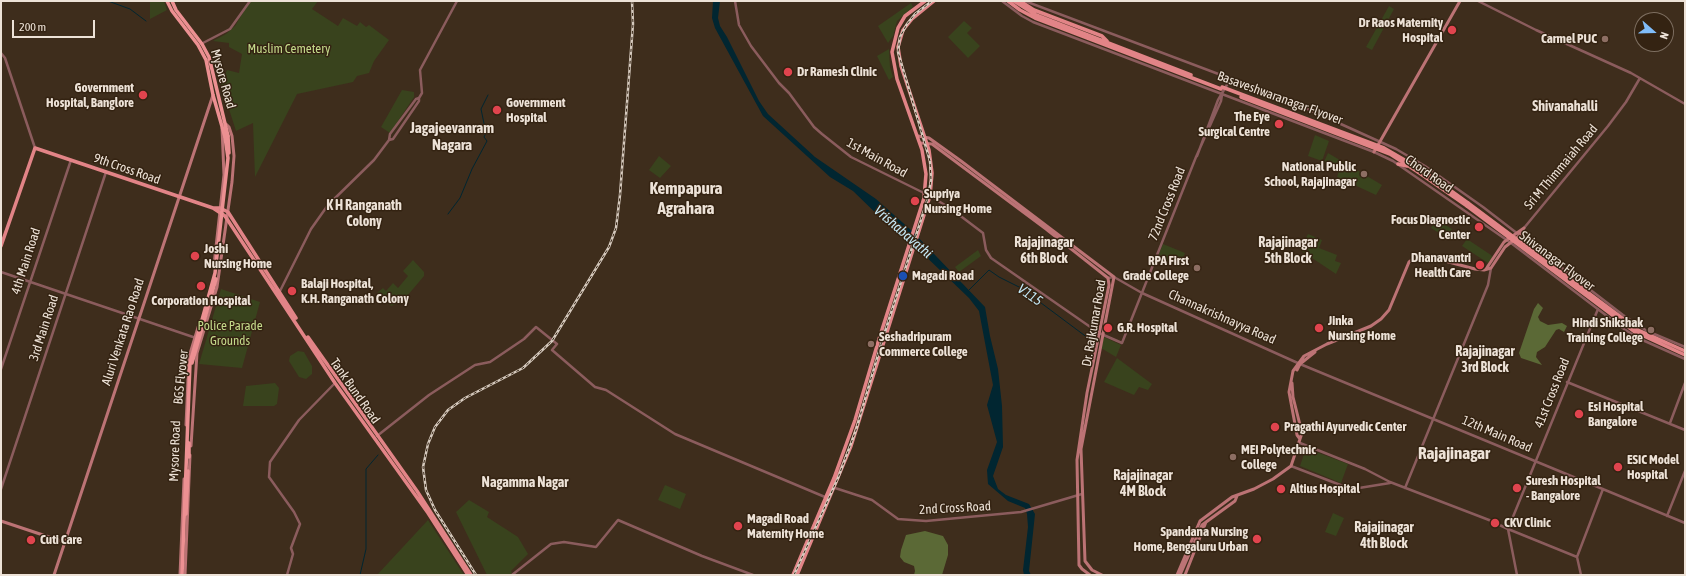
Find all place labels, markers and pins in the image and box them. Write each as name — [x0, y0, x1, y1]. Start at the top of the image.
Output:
place label: Dr Raos Maternity Hospital — [1359, 15, 1443, 46]
marker: Dr Raos Maternity Hospital — [1446, 24, 1458, 36]
place label: Carmel PUC — [1541, 31, 1597, 47]
marker: Carmel PUC — [1600, 34, 1610, 44]
place label: Dr Ramesh Clinic — [797, 64, 877, 80]
marker: Dr Ramesh Clinic — [782, 66, 794, 78]
place label: Government Hospital, Banglore — [46, 80, 134, 111]
marker: Government Hospital, Banglore — [137, 89, 149, 101]
place label: Government Hospital — [506, 95, 565, 126]
marker: Government Hospital — [491, 104, 503, 116]
place label: The Eye Surgical Centre — [1199, 109, 1270, 140]
marker: The Eye Surgical Centre — [1273, 118, 1285, 130]
place label: National Public School, Rajajinagar — [1265, 159, 1356, 190]
marker: National Public School, Rajajinagar — [1359, 169, 1369, 179]
place label: Supriya Nursing Home — [924, 186, 992, 217]
marker: Supriya Nursing Home — [909, 195, 921, 207]
place label: Focus Diagnostic Center — [1391, 212, 1470, 243]
marker: Focus Diagnostic Center — [1473, 221, 1485, 233]
place label: Joshi Nursing Home — [204, 241, 272, 272]
marker: Joshi Nursing Home — [189, 250, 201, 262]
place label: Dhanavantri Health Care — [1411, 250, 1471, 281]
place label: RPA First Grade College — [1123, 253, 1189, 284]
marker: Dhanavantri Health Care — [1474, 259, 1486, 271]
marker: RPA First Grade College — [1192, 263, 1202, 273]
place label: Magadi Road — [912, 268, 974, 284]
marker: Magadi Road — [897, 270, 909, 282]
place label: Balaji Hospital, K.H. Ranganath Colony — [301, 276, 409, 307]
marker: Corporation Hospital — [195, 280, 207, 292]
marker: Balaji Hospital, K.H. Ranganath Colony — [286, 285, 298, 297]
place label: Corporation Hospital — [151, 293, 251, 309]
place label: Jinka Nursing Home — [1328, 313, 1396, 344]
place label: Hindi Shikshak Training College — [1567, 315, 1643, 346]
place label: G.R. Hospital — [1117, 320, 1177, 336]
marker: G.R. Hospital — [1102, 322, 1114, 334]
marker: Jinka Nursing Home — [1313, 322, 1325, 334]
marker: Hindi Shikshak Training College — [1646, 325, 1656, 335]
place label: Seshadripuram Commerce College — [879, 329, 968, 360]
marker: Seshadripuram Commerce College — [866, 339, 876, 349]
place label: Esi Hospital Bangalore — [1588, 399, 1644, 430]
marker: Esi Hospital Bangalore — [1573, 408, 1585, 420]
place label: Pragathi Ayurvedic Center — [1284, 419, 1406, 435]
marker: Pragathi Ayurvedic Center — [1269, 421, 1281, 433]
place label: MEI Polytechnic College — [1241, 442, 1316, 473]
marker: MEI Polytechnic College — [1228, 452, 1238, 462]
place label: ESIC Model Hospital — [1627, 452, 1679, 483]
marker: ESIC Model Hospital — [1612, 461, 1624, 473]
place label: Suresh Hospital - Bangalore — [1526, 473, 1601, 504]
place label: Altius Hospital — [1290, 481, 1360, 497]
marker: Suresh Hospital - Bangalore — [1511, 482, 1523, 494]
marker: Altius Hospital — [1275, 483, 1287, 495]
place label: Magadi Road Maternity Home — [747, 511, 824, 542]
place label: CKV Clinic — [1504, 515, 1551, 531]
marker: CKV Clinic — [1489, 517, 1501, 529]
marker: Magadi Road Maternity Home — [732, 520, 744, 532]
place label: Spandana Nursing Home, Bengaluru Urban — [1134, 524, 1248, 555]
place label: Cuti Care — [40, 532, 82, 548]
marker: Spandana Nursing Home, Bengaluru Urban — [1251, 533, 1263, 545]
marker: Cuti Care — [25, 534, 37, 546]

